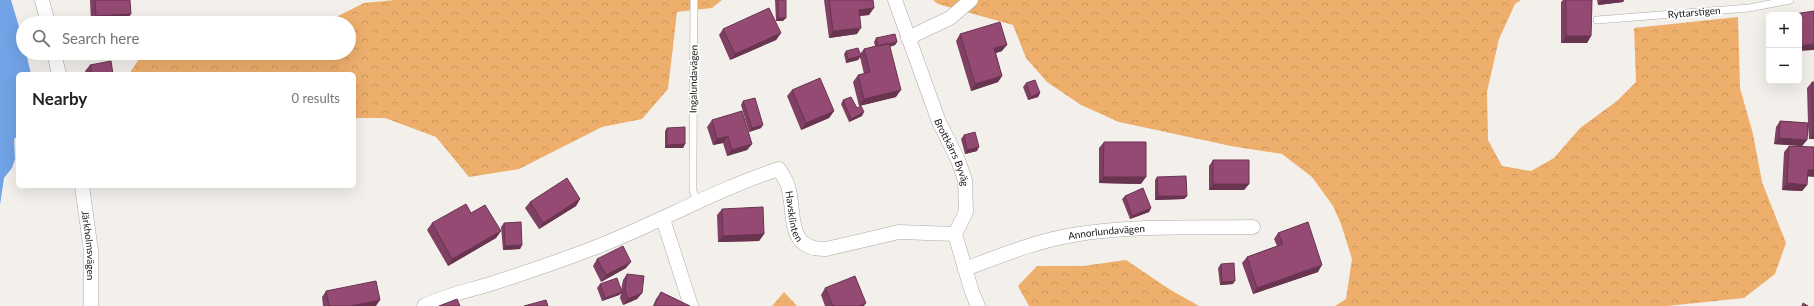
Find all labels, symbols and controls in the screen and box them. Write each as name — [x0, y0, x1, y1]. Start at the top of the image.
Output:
street label: Ryttarstigen — [1667, 4, 1721, 20]
map controls — [1766, 12, 1802, 84]
button: + — [1766, 12, 1802, 48]
search box — [16, 16, 356, 60]
icon: search — [30, 27, 52, 49]
text: Search here — [62, 29, 139, 47]
street label: Ingalundavägen — [686, 45, 700, 113]
button: − — [1766, 48, 1802, 84]
text: Nearby — [32, 88, 87, 109]
text: 0 results — [292, 90, 340, 106]
street label: Brottkärrs Byväg — [932, 117, 971, 186]
street label: Havsklinten — [783, 190, 806, 244]
street label: Järkholmsvägen — [79, 210, 97, 280]
street label: Annorlundavägen — [1067, 222, 1145, 242]

